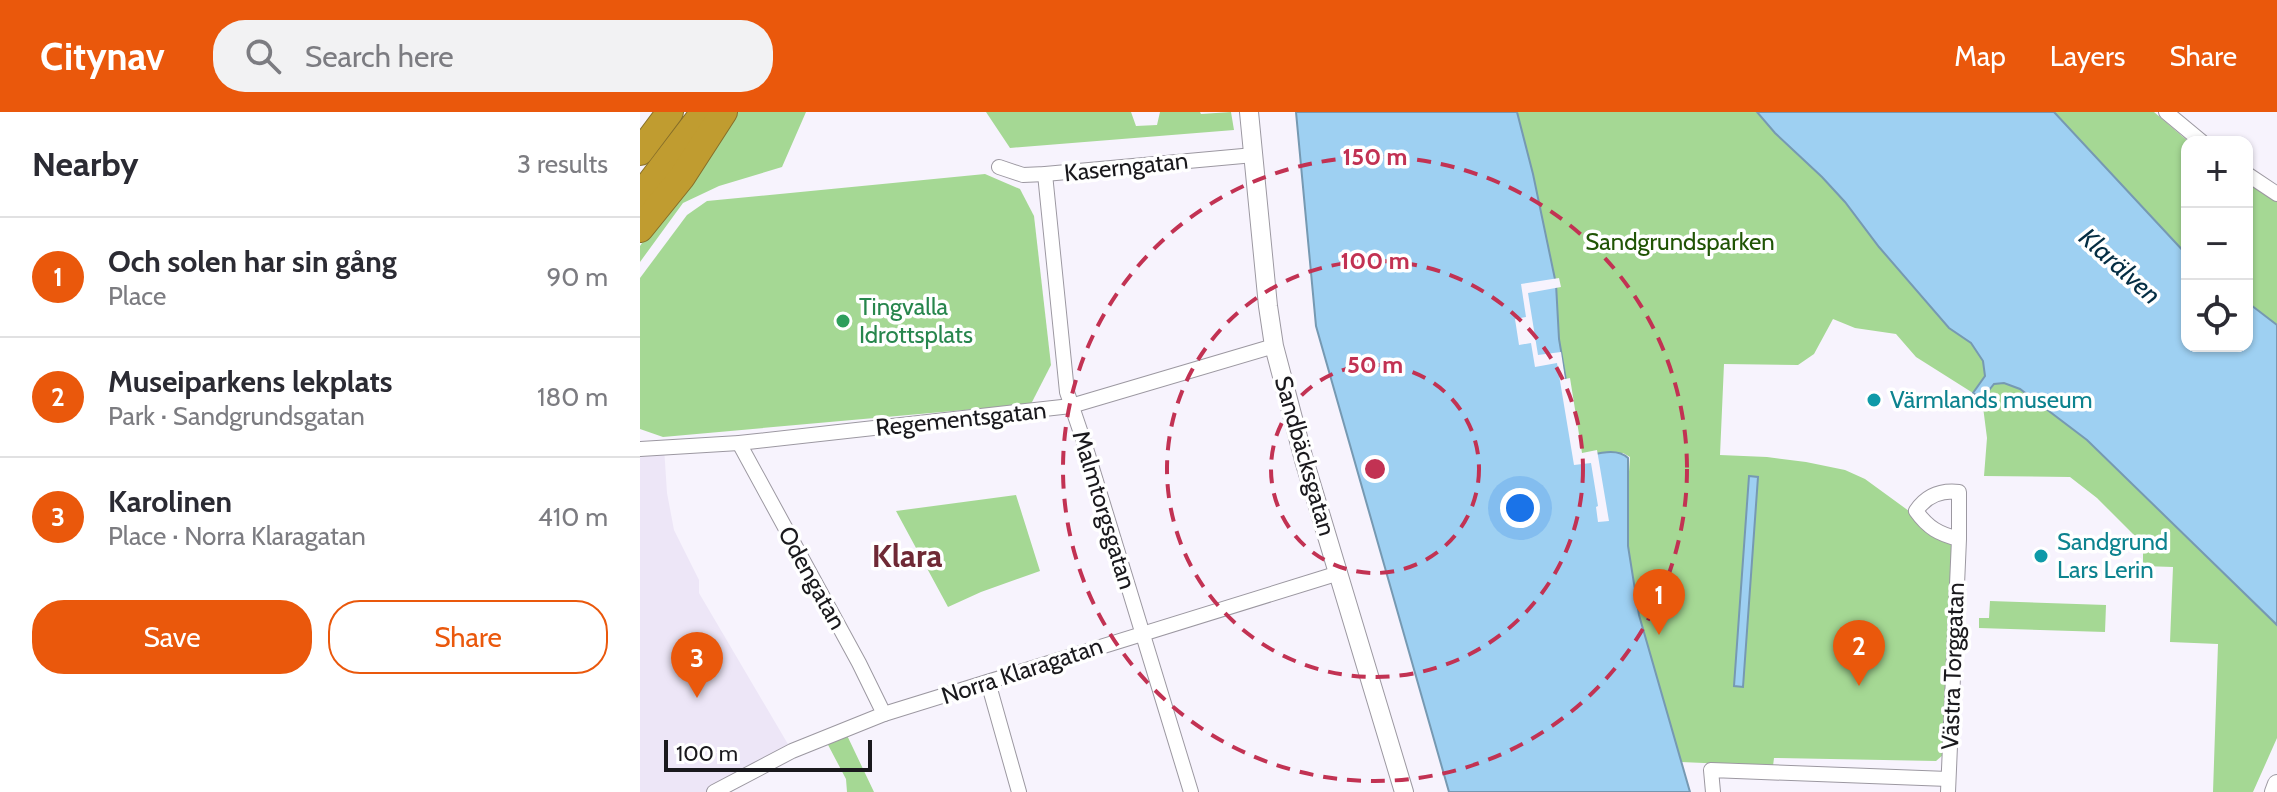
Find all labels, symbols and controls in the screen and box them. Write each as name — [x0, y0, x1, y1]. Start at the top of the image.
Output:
search box — [213, 20, 773, 92]
text: Citynav — [40, 33, 165, 80]
icon: search — [241, 34, 285, 78]
text: Search here — [305, 38, 454, 75]
text: Map — [1954, 39, 2006, 73]
text: Layers — [2050, 39, 2125, 73]
text: Share — [2169, 39, 2237, 73]
map controls — [2181, 136, 2253, 352]
button: + — [2181, 136, 2253, 208]
text: 150 m — [1343, 142, 1407, 171]
text: Nearby — [32, 143, 139, 185]
street label: Kaserngatan — [1062, 146, 1189, 187]
text: 3 results — [517, 148, 608, 180]
button: − — [2181, 208, 2253, 280]
water label: Klarälven — [2073, 221, 2167, 311]
park label: Sandgrundsparken — [1585, 227, 1775, 256]
text: Och solen har sin gång — [108, 243, 397, 280]
text: 100 m — [1340, 246, 1410, 275]
text: 1 — [53, 261, 63, 293]
text: 90 m — [546, 261, 608, 293]
text: Place — [108, 280, 166, 312]
button: locate — [2181, 280, 2253, 352]
place label: Tingvalla Idrottsplats — [859, 292, 973, 349]
marker: Tingvalla Idrottsplats — [834, 312, 852, 330]
text: 50 m — [1347, 350, 1403, 379]
text: Museiparkens lekplats — [108, 363, 392, 400]
street label: Sandbäcksgatan — [1269, 373, 1342, 539]
text: 2 — [51, 381, 65, 413]
text: 180 m — [537, 381, 608, 413]
place label: Värmlands museum — [1890, 385, 2093, 414]
marker: Värmlands museum — [1865, 391, 1883, 409]
street label: Regementsgatan — [874, 395, 1048, 442]
text: Park · Sandgrundsgatan — [108, 400, 365, 432]
street label: Malmtorgsgatan — [1067, 427, 1142, 593]
centre of rings — [1361, 455, 1389, 483]
text: Karolinen — [108, 483, 232, 520]
your location — [1500, 488, 1540, 528]
text: 3 — [51, 501, 65, 533]
text: 410 m — [538, 501, 608, 533]
text: Place · Norra Klaragatan — [108, 520, 366, 552]
street label: Odengatan — [772, 521, 853, 634]
place label: Sandgrund Lars Lerin — [2057, 527, 2168, 584]
district label: Klara — [872, 536, 942, 575]
marker: Sandgrund Lars Lerin — [2032, 547, 2050, 565]
pin: 1 — [1633, 569, 1685, 635]
street label: Västra Torggatan — [1935, 582, 1970, 750]
button: Save — [32, 600, 312, 674]
button: Share — [328, 600, 608, 674]
pin: 2 — [1833, 620, 1885, 686]
street label: Norra Klaragatan — [938, 631, 1106, 710]
pin: 3 — [671, 632, 723, 698]
scale bar — [664, 736, 872, 772]
text: 100 m — [676, 740, 738, 767]

